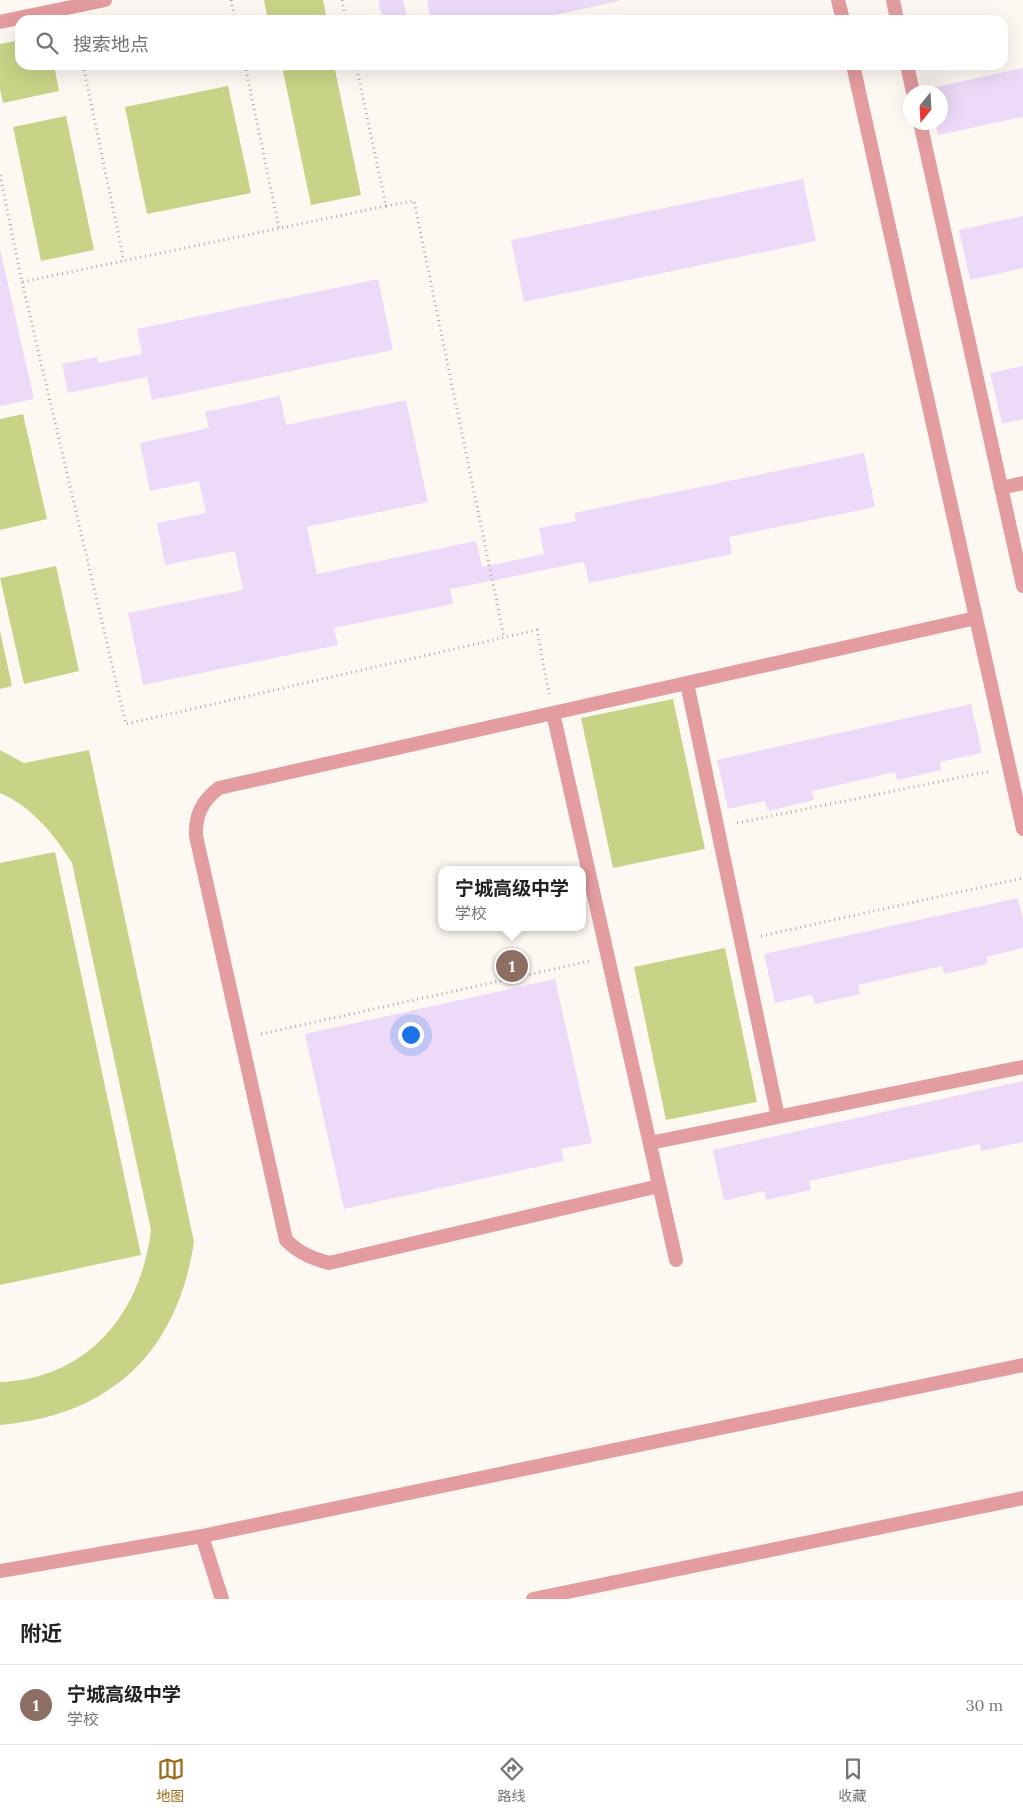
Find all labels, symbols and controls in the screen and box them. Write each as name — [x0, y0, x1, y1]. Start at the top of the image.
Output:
search box — [15, 15, 1008, 70]
icon: search — [33, 29, 61, 57]
text: 搜索地点 — [73, 32, 149, 56]
north arrow — [903, 85, 948, 130]
popup — [438, 866, 586, 931]
text: 宁城高级中学 — [455, 876, 569, 900]
text: 学校 — [455, 903, 487, 923]
pin: 1 — [496, 947, 528, 985]
your location — [398, 1022, 424, 1048]
text: 附近 — [20, 1620, 62, 1647]
text: 宁城高级中学 — [67, 1682, 181, 1706]
text: 1 — [33, 1695, 39, 1715]
text: 30 m — [966, 1695, 1003, 1715]
text: 学校 — [67, 1709, 99, 1729]
tab: 地图 — [157, 1755, 185, 1805]
tab: 路线 — [498, 1755, 526, 1805]
tab: 收藏 — [839, 1755, 867, 1805]

